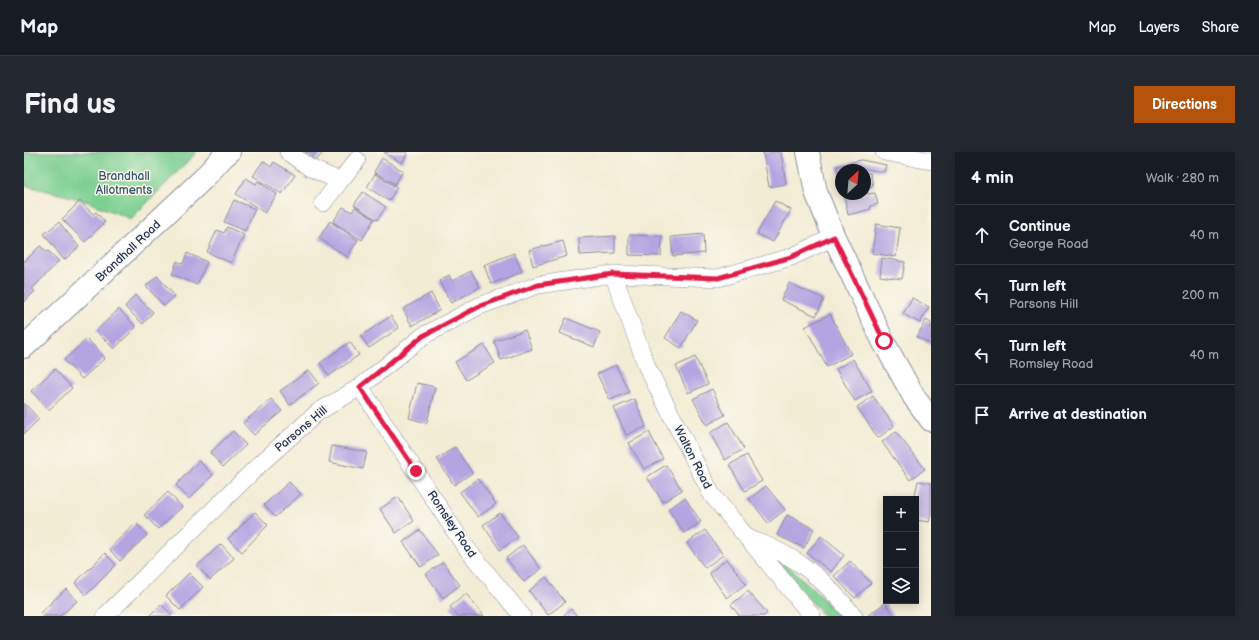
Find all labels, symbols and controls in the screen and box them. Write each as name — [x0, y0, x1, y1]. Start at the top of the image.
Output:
text: Map — [20, 16, 58, 39]
text: Map — [1088, 19, 1116, 36]
text: Layers — [1138, 19, 1180, 36]
text: Share — [1202, 19, 1239, 36]
button: Directions — [1134, 86, 1235, 123]
text: Find us — [24, 88, 116, 121]
north arrow — [835, 164, 871, 200]
text: 4 min — [971, 168, 1014, 188]
park label: Brandhall Allotments — [96, 169, 152, 198]
text: Walk · 280 m — [1146, 170, 1219, 186]
street label: Brandhall Road — [93, 217, 164, 285]
text: Continue — [1009, 217, 1071, 236]
icon: ahead — [971, 224, 993, 246]
text: 40 m — [1189, 227, 1219, 243]
text: George Road — [1009, 236, 1088, 252]
text: Turn left — [1009, 277, 1066, 296]
icon: left — [971, 284, 993, 306]
text: 200 m — [1182, 287, 1219, 303]
text: Parsons Hill — [1009, 296, 1078, 312]
route start — [875, 332, 893, 350]
text: Turn left — [1009, 337, 1066, 356]
icon: left — [971, 344, 993, 366]
text: 40 m — [1189, 347, 1219, 363]
text: Romsley Road — [1009, 356, 1093, 372]
street label: Parsons Hill — [272, 403, 331, 456]
icon: arrive — [971, 404, 993, 426]
text: Arrive at destination — [1009, 405, 1147, 424]
street label: Walton Road — [670, 423, 715, 491]
route end — [407, 462, 425, 480]
street label: Romsley Road — [424, 488, 480, 561]
map controls — [883, 496, 919, 604]
button: + — [883, 496, 919, 532]
button: − — [883, 532, 919, 568]
button: layers — [883, 568, 919, 604]

